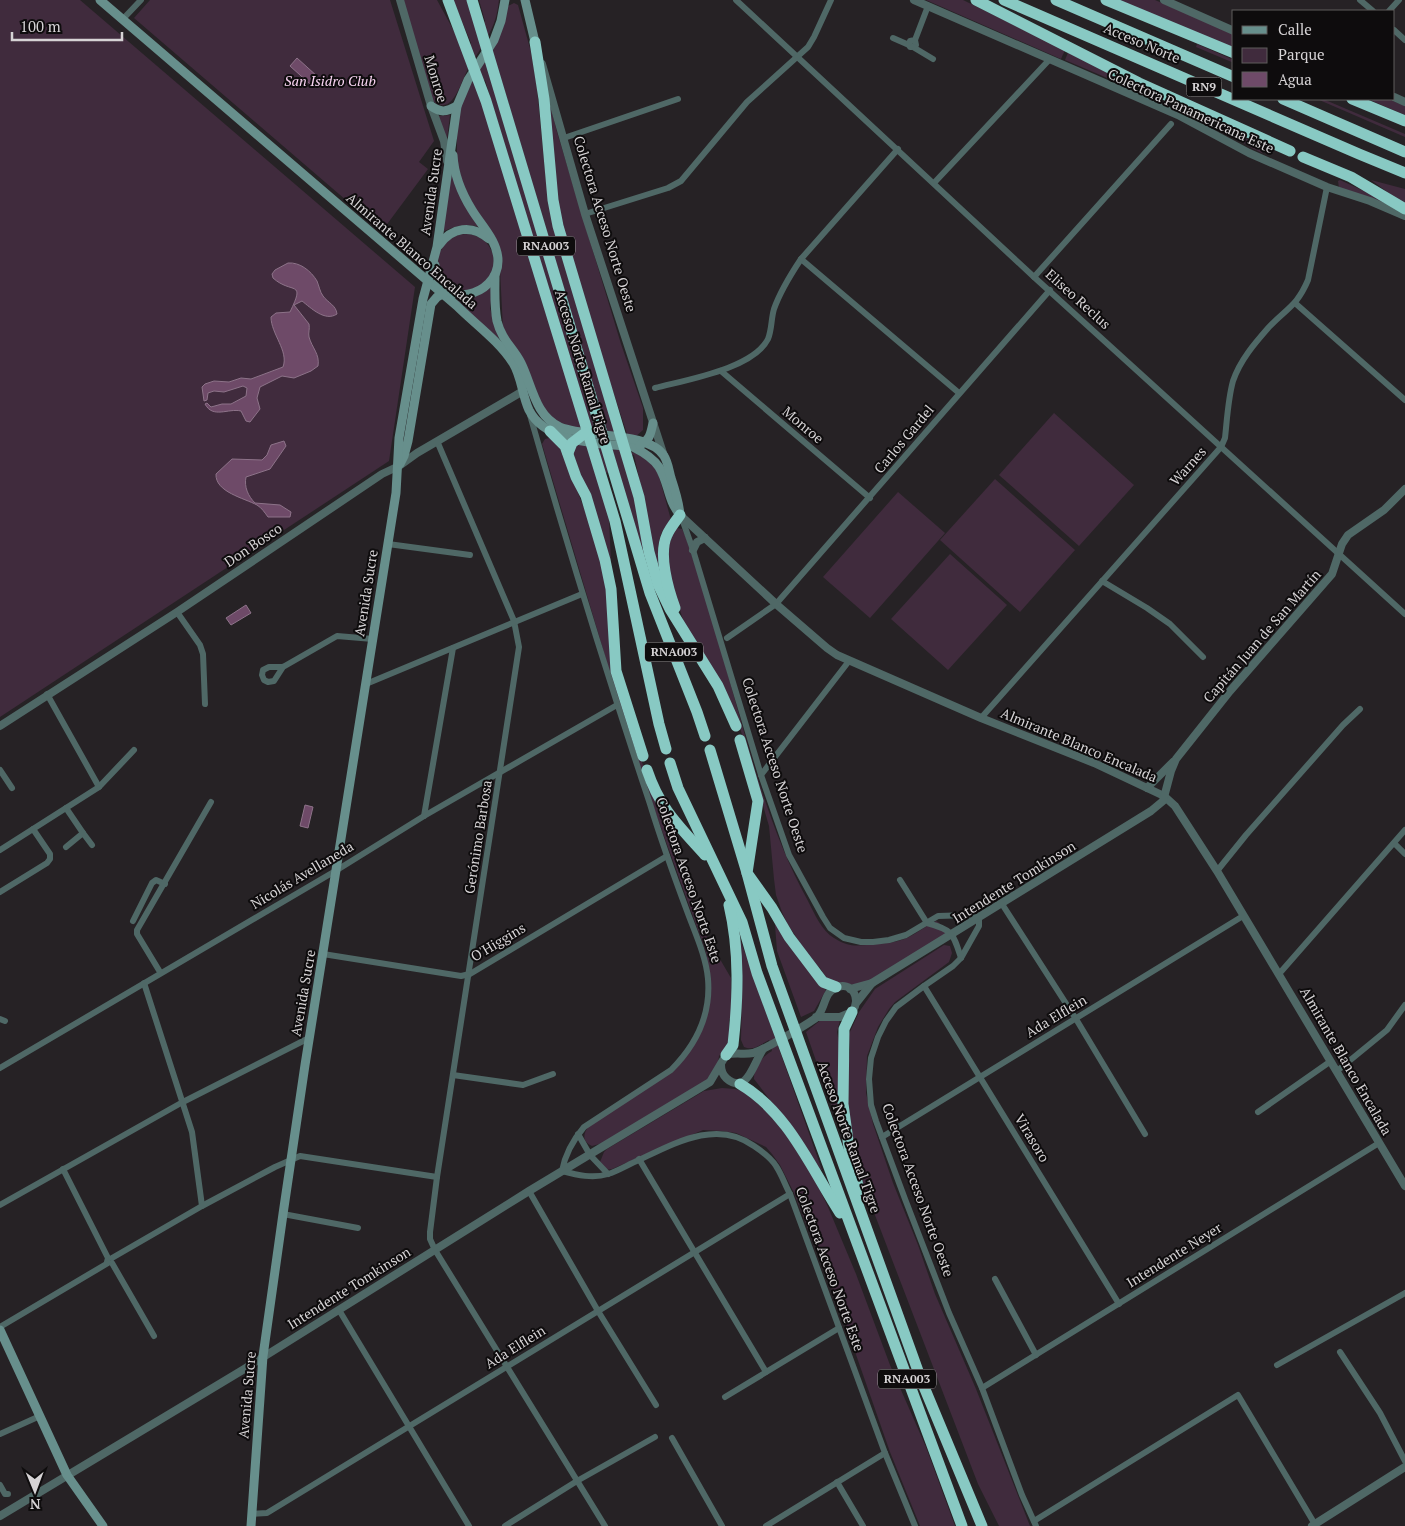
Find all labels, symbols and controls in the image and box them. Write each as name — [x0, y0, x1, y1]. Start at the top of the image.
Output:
scale bar — [12, 10, 122, 42]
legend — [1232, 10, 1395, 100]
text: 100 m — [20, 16, 61, 36]
street label: Acceso Norte — [1101, 18, 1183, 67]
text: Calle — [1278, 19, 1312, 39]
text: Parque — [1278, 44, 1325, 64]
street label: Monroe — [420, 53, 453, 105]
street label: Colectora Panamericana Este — [1105, 64, 1277, 157]
text: Agua — [1278, 69, 1312, 89]
park label: San Isidro Club — [284, 71, 376, 90]
road number: RN9 — [1186, 77, 1222, 96]
street label: Colectora Acceso Norte Oeste — [570, 133, 641, 314]
street label: Avenida Sucre — [415, 147, 446, 237]
street label: Almirante Blanco Encalada — [343, 188, 482, 313]
road number: RNA003 — [517, 237, 575, 256]
street label: Eliseo Reclus — [1042, 264, 1115, 333]
street label: Acceso Norte Ramal Tigre — [551, 287, 616, 446]
street label: Carlos Gardel — [869, 400, 938, 477]
street label: Monroe — [779, 402, 828, 447]
street label: Warnes — [1165, 442, 1210, 489]
street label: Don Bosco — [220, 518, 286, 571]
street label: Avenida Sucre — [349, 548, 382, 638]
street label: Capitán Juan de San Martín — [1198, 565, 1325, 706]
road number: RNA003 — [645, 642, 703, 662]
street label: Colectora Acceso Norte Oeste — [738, 675, 813, 855]
street label: Almirante Blanco Encalada — [998, 703, 1160, 786]
street label: Gerónimo Barbosa — [459, 779, 496, 895]
street label: Colectora Acceso Norte Este — [652, 794, 727, 965]
street label: Nicolás Avellaneda — [247, 836, 357, 913]
street label: Intendente Tomkinson — [948, 836, 1080, 927]
street label: O'Higgins — [467, 918, 529, 965]
street label: Avenida Sucre — [286, 948, 319, 1038]
street label: Almirante Blanco Encalada — [1296, 983, 1397, 1138]
street label: Ada Elflein — [1022, 989, 1090, 1041]
street label: Acceso Norte Ramal Tigre — [813, 1058, 886, 1215]
street label: Colectora Acceso Norte Oeste — [878, 1100, 959, 1279]
street label: Virasoro — [1011, 1110, 1054, 1166]
street label: Colectora Acceso Norte Este — [792, 1184, 869, 1354]
street label: Intendente Neyer — [1123, 1217, 1225, 1291]
street label: Intendente Tomkinson — [283, 1242, 415, 1333]
street label: Ada Elflein — [481, 1320, 549, 1373]
street label: Avenida Sucre — [233, 1350, 260, 1439]
road number: RNA003 — [878, 1370, 936, 1388]
north arrow — [10, 1466, 60, 1516]
text: N — [29, 1495, 41, 1514]

